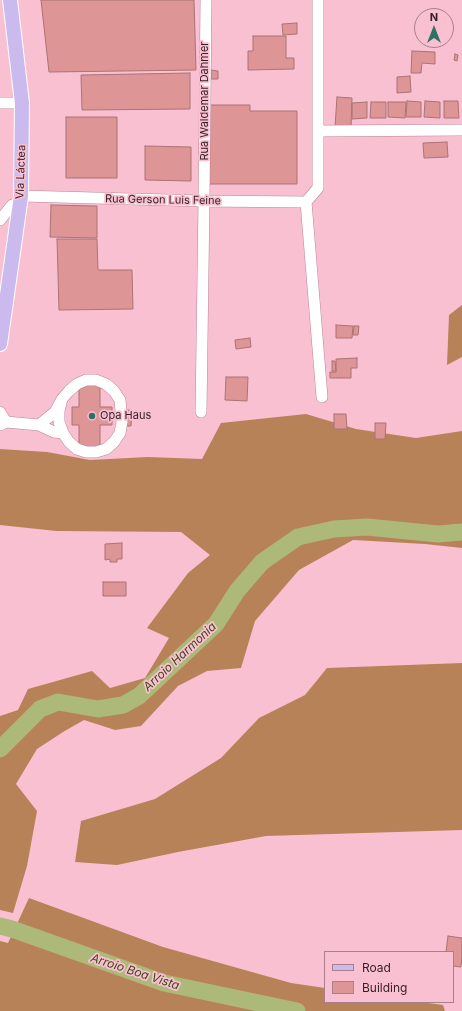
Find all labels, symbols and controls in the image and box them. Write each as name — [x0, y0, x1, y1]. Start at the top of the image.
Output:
north arrow — [414, 8, 454, 48]
text: N — [430, 10, 438, 24]
street label: Rua Waldemar Dahmer — [198, 42, 212, 160]
street label: Via Láctea — [13, 145, 29, 199]
street label: Rua Gerson Luis Feine — [105, 192, 221, 208]
place label: Opa Haus — [100, 409, 151, 423]
marker: Opa Haus — [87, 411, 97, 421]
water label: Arroio Harmonia — [141, 620, 219, 694]
water label: Arroio Boa Vista — [89, 951, 181, 993]
legend — [324, 951, 454, 1003]
text: Road — [362, 960, 391, 975]
text: Building — [362, 980, 407, 995]

